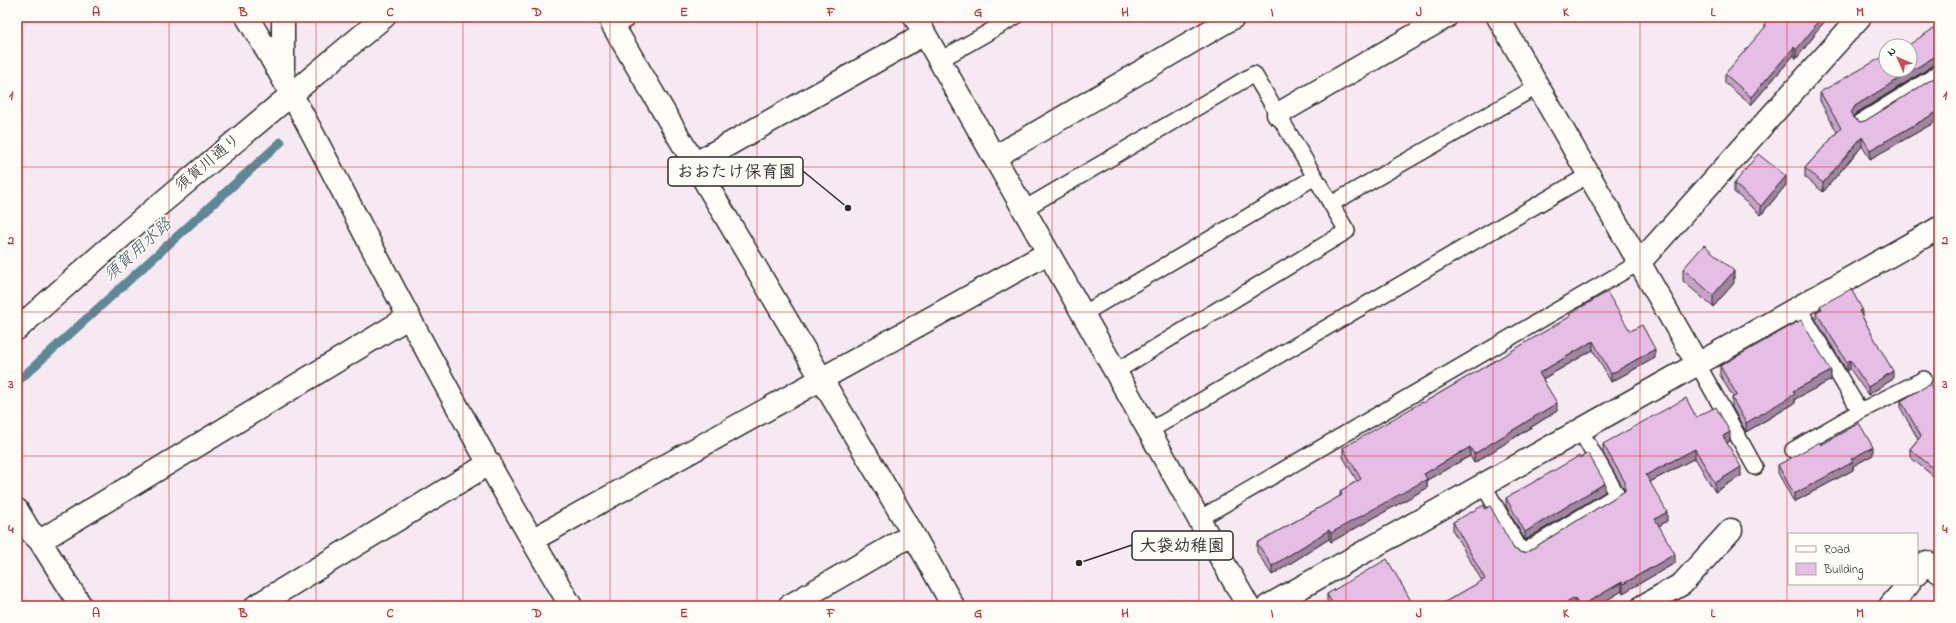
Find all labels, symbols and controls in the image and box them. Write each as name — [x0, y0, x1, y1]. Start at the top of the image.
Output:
text: A — [92, 3, 100, 22]
text: B — [238, 3, 248, 22]
text: C — [386, 3, 394, 22]
text: D — [531, 3, 542, 22]
text: E — [680, 3, 688, 22]
text: F — [826, 3, 836, 22]
text: G — [974, 3, 982, 22]
text: H — [1121, 3, 1129, 22]
text: I — [1270, 3, 1274, 22]
text: J — [1416, 3, 1422, 22]
text: K — [1563, 3, 1570, 22]
text: L — [1711, 3, 1717, 22]
text: M — [1856, 3, 1864, 22]
north arrow — [1878, 38, 1918, 78]
text: N — [1883, 43, 1900, 60]
text: 1 — [9, 86, 14, 105]
text: 1 — [1943, 86, 1948, 105]
street label: 須賀川通り — [170, 128, 246, 198]
callout: おおたけ保育園 — [668, 157, 803, 186]
text: おおたけ保育園 — [677, 160, 796, 185]
water label: 須賀用水路 — [98, 212, 179, 288]
text: 2 — [7, 231, 15, 250]
text: 2 — [1941, 231, 1949, 250]
text: 3 — [7, 375, 14, 394]
text: 3 — [1941, 375, 1948, 394]
text: 4 — [7, 520, 14, 539]
text: 4 — [1941, 520, 1948, 539]
callout: 大袋幼稚園 — [1132, 531, 1233, 560]
legend — [1788, 533, 1918, 585]
text: 大袋幼稚園 — [1140, 534, 1225, 559]
text: Road — [1824, 541, 1850, 559]
text: Building — [1823, 561, 1863, 580]
text: A — [92, 604, 100, 623]
text: B — [238, 604, 248, 623]
text: C — [386, 604, 394, 623]
text: D — [531, 604, 542, 623]
text: E — [680, 604, 688, 623]
text: F — [826, 604, 836, 623]
text: G — [974, 604, 982, 623]
text: H — [1121, 604, 1129, 623]
text: I — [1270, 604, 1274, 623]
text: J — [1416, 604, 1422, 623]
text: K — [1563, 604, 1570, 623]
text: L — [1711, 604, 1717, 623]
text: M — [1856, 604, 1864, 623]

